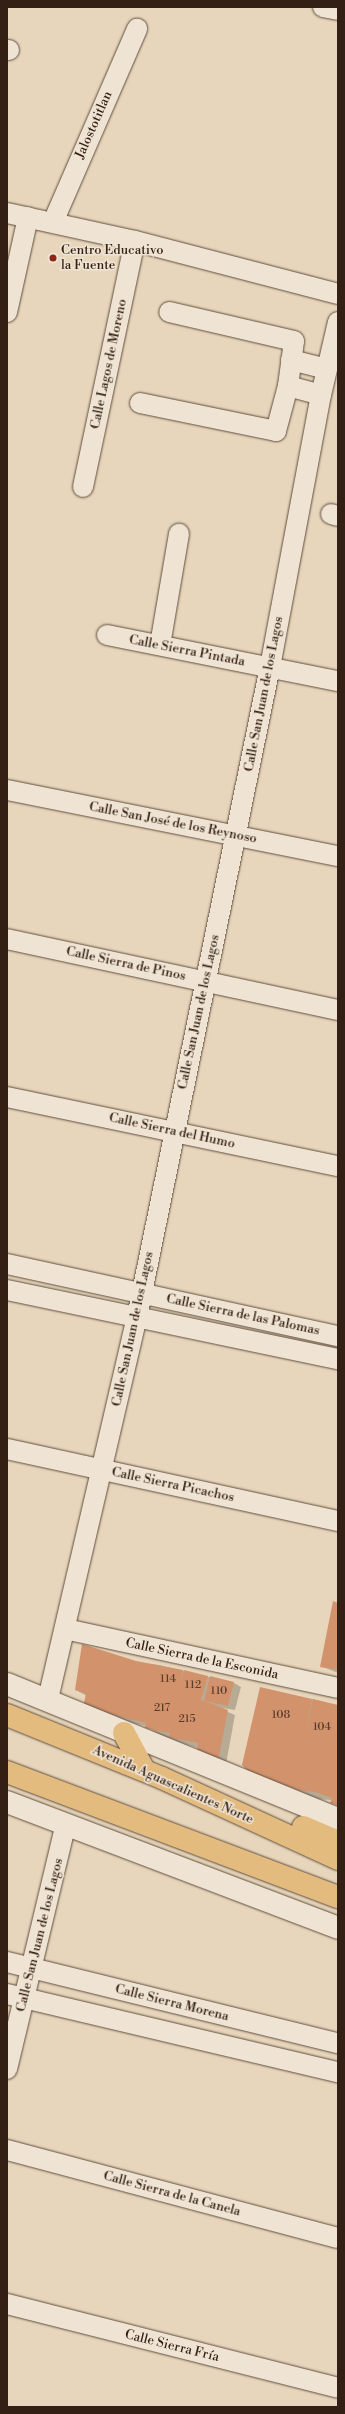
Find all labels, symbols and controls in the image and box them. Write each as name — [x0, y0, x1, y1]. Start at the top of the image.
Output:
street label: Jalostotitlan — [72, 89, 116, 161]
place label: Centro Educativo la Fuente — [61, 243, 164, 274]
marker: Centro Educativo la Fuente — [48, 253, 58, 263]
street label: Calle Lagos de Moreno — [88, 298, 130, 430]
street label: Calle San Juan de los Lagos — [241, 615, 287, 773]
street label: Calle Sierra Pintada — [128, 632, 246, 670]
street label: Calle San José de los Reynoso — [88, 799, 258, 847]
street label: Calle San Juan de los Lagos — [175, 933, 223, 1091]
street label: Calle Sierra de Pinos — [65, 944, 187, 984]
street label: Calle Sierra del Humo — [108, 1110, 236, 1152]
street label: Calle San Juan de los Lagos — [109, 1250, 157, 1408]
street label: Calle Sierra de las Palomas — [165, 1291, 321, 1339]
street label: Calle Sierra Picachos — [110, 1464, 236, 1506]
street label: Calle Sierra de la Esconida — [124, 1635, 280, 1683]
house number: 114 — [160, 1672, 176, 1686]
house number: 112 — [185, 1678, 201, 1692]
house number: 110 — [211, 1684, 227, 1698]
house number: 217 — [154, 1701, 170, 1715]
house number: 108 — [272, 1708, 290, 1722]
house number: 215 — [178, 1712, 196, 1726]
house number: 104 — [313, 1720, 331, 1734]
street label: Avenida Aguascalientes Norte — [90, 1742, 256, 1828]
street label: Calle San Juan de los Lagos — [13, 1856, 67, 2014]
street label: Calle Sierra Morena — [114, 1981, 230, 2025]
street label: Calle Sierra de la Canela — [102, 2168, 242, 2220]
street label: Calle Sierra Fría — [123, 2327, 221, 2365]

